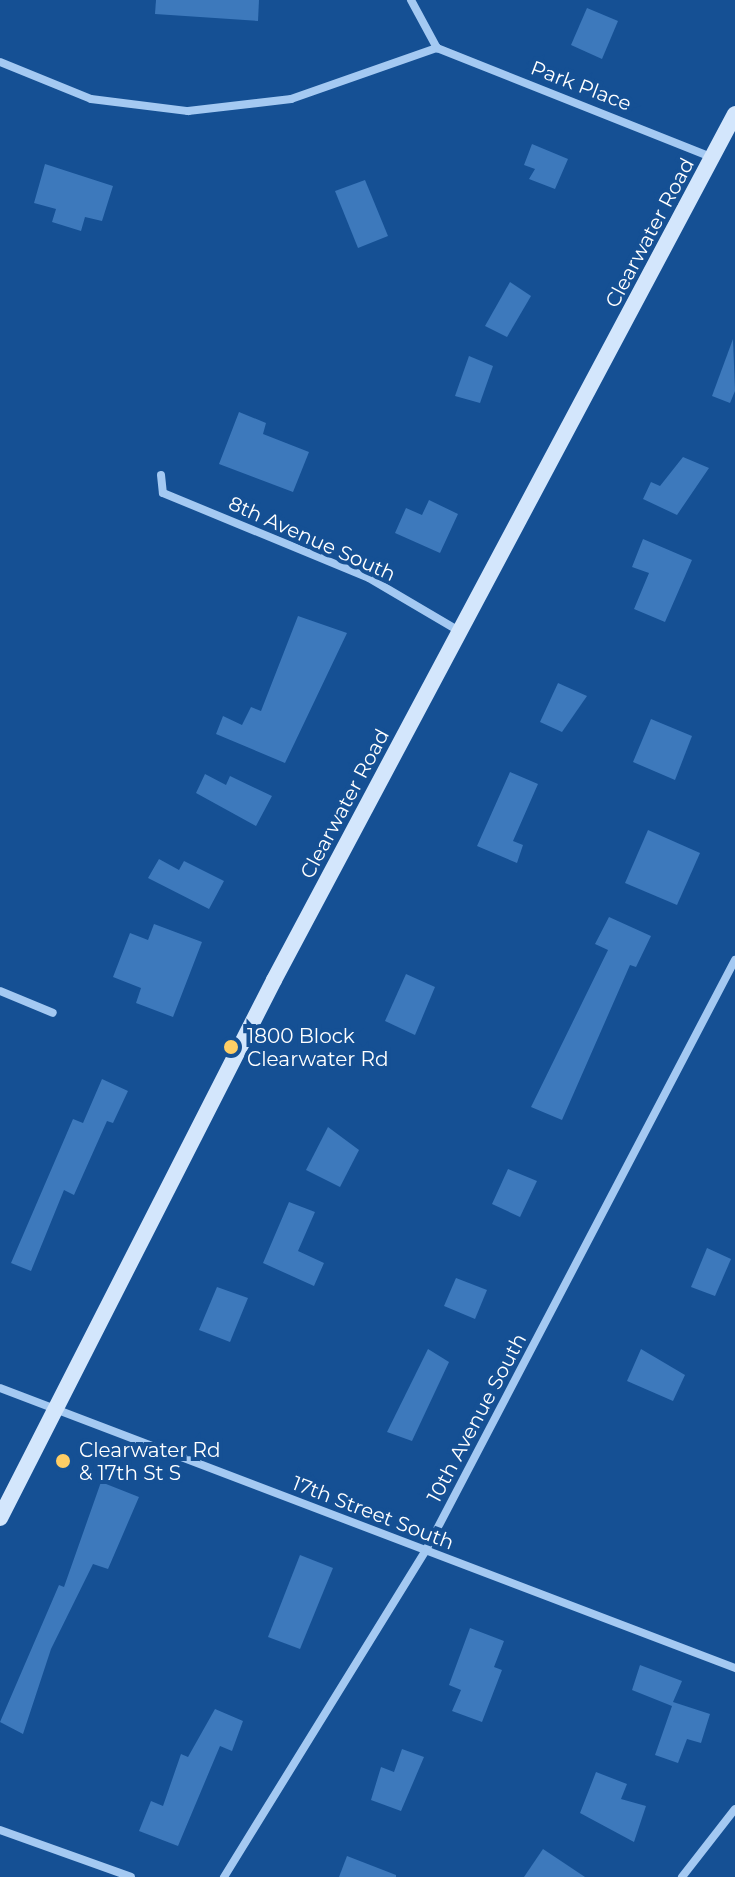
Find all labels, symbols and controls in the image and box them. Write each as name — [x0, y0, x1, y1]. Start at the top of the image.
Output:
street label: Park Place — [527, 56, 635, 116]
street label: Clearwater Road — [600, 154, 700, 312]
street label: 8th Avenue South — [225, 491, 399, 587]
street label: Clearwater Road — [295, 725, 395, 883]
place label: 1800 Block Clearwater Rd — [247, 1024, 389, 1071]
marker: 1800 Block Clearwater Rd — [222, 1038, 240, 1056]
street label: 10th Avenue South — [422, 1329, 532, 1507]
place label: Clearwater Rd & 17th St S — [79, 1438, 221, 1485]
marker: Clearwater Rd & 17th St S — [54, 1452, 72, 1470]
street label: 17th Street South — [289, 1471, 457, 1555]

